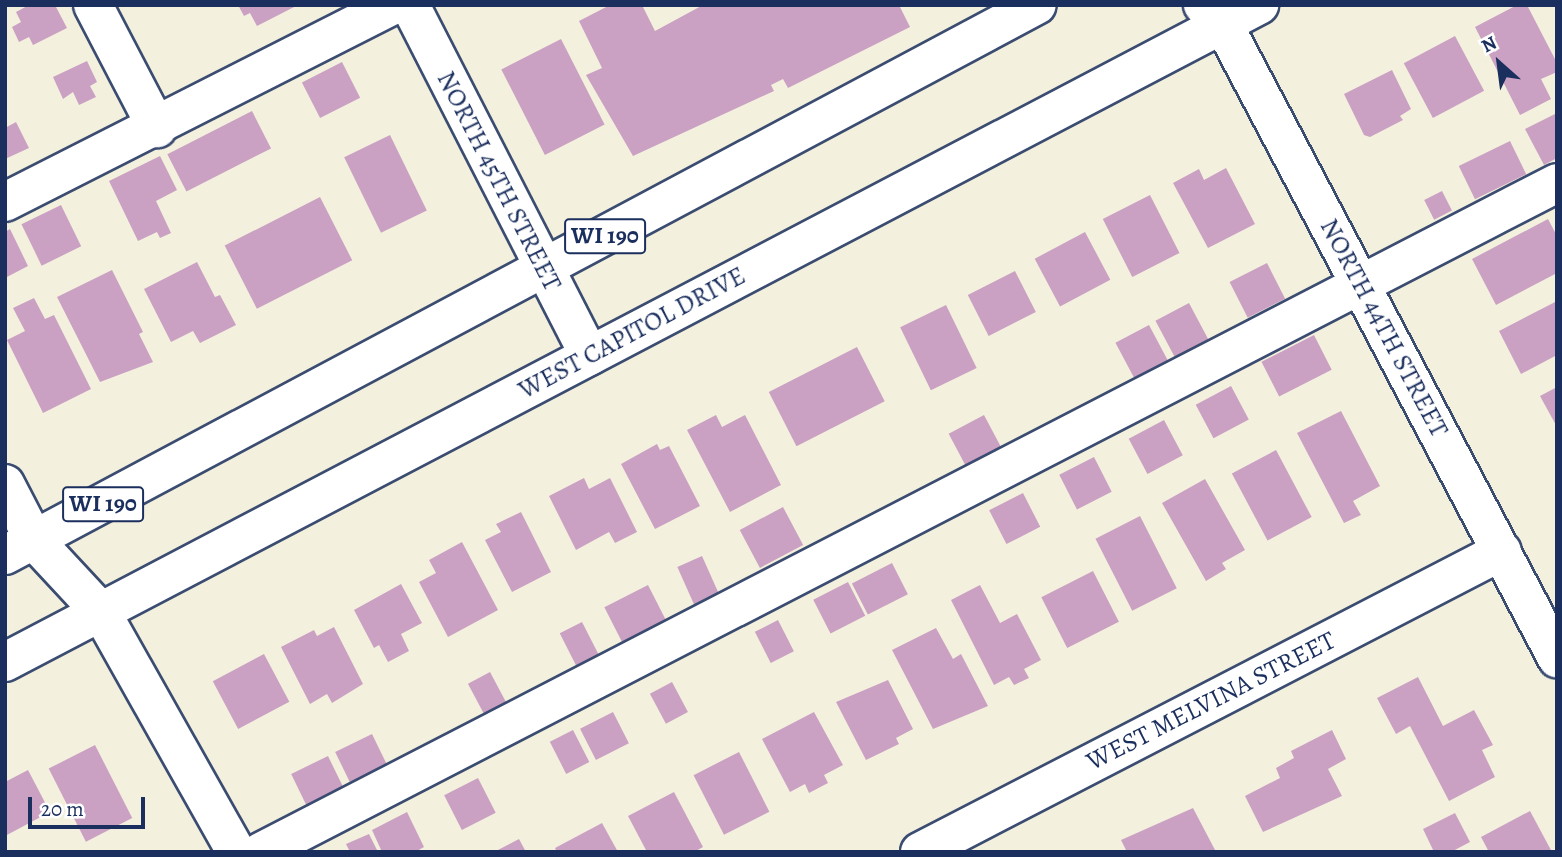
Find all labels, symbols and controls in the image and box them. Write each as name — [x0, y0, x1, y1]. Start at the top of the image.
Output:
north arrow — [1464, 28, 1534, 98]
text: N — [1477, 30, 1501, 59]
street label: NORTH 45TH STREET — [430, 66, 568, 296]
street label: NORTH 44TH STREET — [1313, 213, 1455, 443]
road number: WI 190 — [563, 216, 647, 256]
street label: WEST CAPITOL DRIVE — [513, 260, 751, 406]
road number: WI 190 — [61, 484, 145, 524]
street label: WEST MELVINA STREET — [1081, 625, 1341, 777]
scale bar — [32, 784, 149, 828]
text: 20 m — [41, 795, 84, 823]

